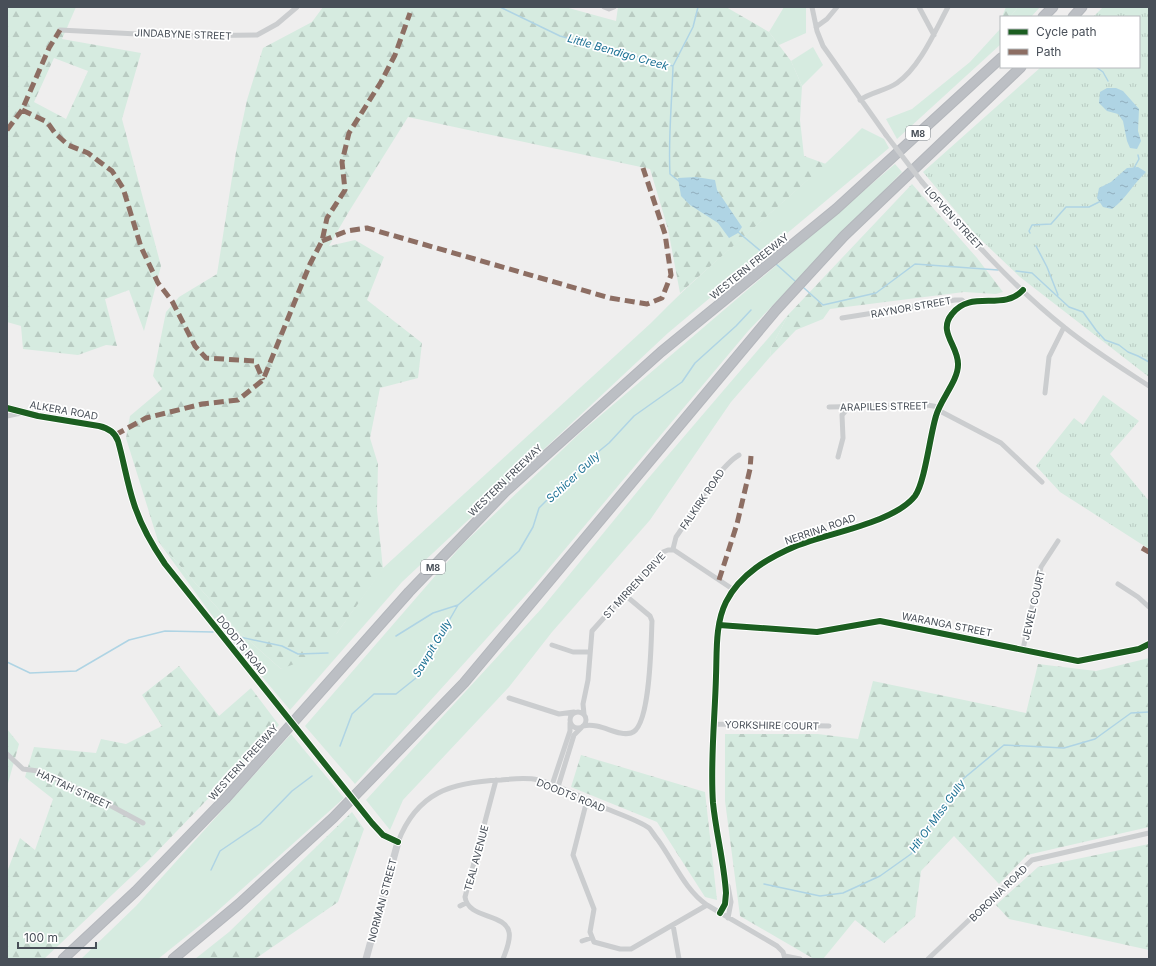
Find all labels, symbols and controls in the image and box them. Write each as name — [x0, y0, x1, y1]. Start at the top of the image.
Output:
legend — [1000, 16, 1140, 68]
text: Cycle path — [1036, 24, 1097, 39]
street label: JINDABYNE STREET — [134, 26, 232, 42]
water label: Little Bendigo Creek — [566, 31, 671, 73]
text: Path — [1036, 44, 1061, 59]
road number: M8 — [906, 126, 930, 140]
street label: LOFVEN STREET — [923, 184, 985, 252]
street label: WESTERN FREEWAY — [707, 230, 791, 302]
street label: RAYNOR STREET — [870, 294, 952, 320]
street label: ALKERA ROAD — [29, 398, 99, 422]
street label: ARAPILES STREET — [840, 399, 928, 413]
street label: WESTERN FREEWAY — [466, 441, 545, 518]
water label: Schicer Gully — [543, 448, 603, 506]
street label: FALKIRK ROAD — [677, 466, 727, 532]
street label: NERRINA ROAD — [783, 511, 857, 547]
street label: ST MIRREN DRIVE — [600, 549, 668, 621]
road number: M8 — [421, 560, 445, 574]
street label: JEWEL COURT — [1019, 569, 1047, 641]
street label: WARANGA STREET — [901, 609, 993, 639]
street label: DOODTS ROAD — [214, 613, 270, 677]
water label: Sawpit Gully — [409, 616, 455, 680]
street label: YORKSHIRE COURT — [725, 718, 819, 732]
street label: WESTERN FREEWAY — [206, 721, 280, 802]
street label: HATTAH STREET — [35, 767, 113, 811]
street label: DOODTS ROAD — [535, 776, 607, 814]
water label: Hit Or Miss Gully — [906, 776, 969, 855]
street label: TEAL AVENUE — [461, 824, 491, 892]
street label: NORMAN STREET — [365, 857, 399, 943]
street label: BORONIA ROAD — [966, 862, 1030, 924]
scale bar — [18, 924, 96, 950]
text: 100 m — [24, 930, 58, 945]

